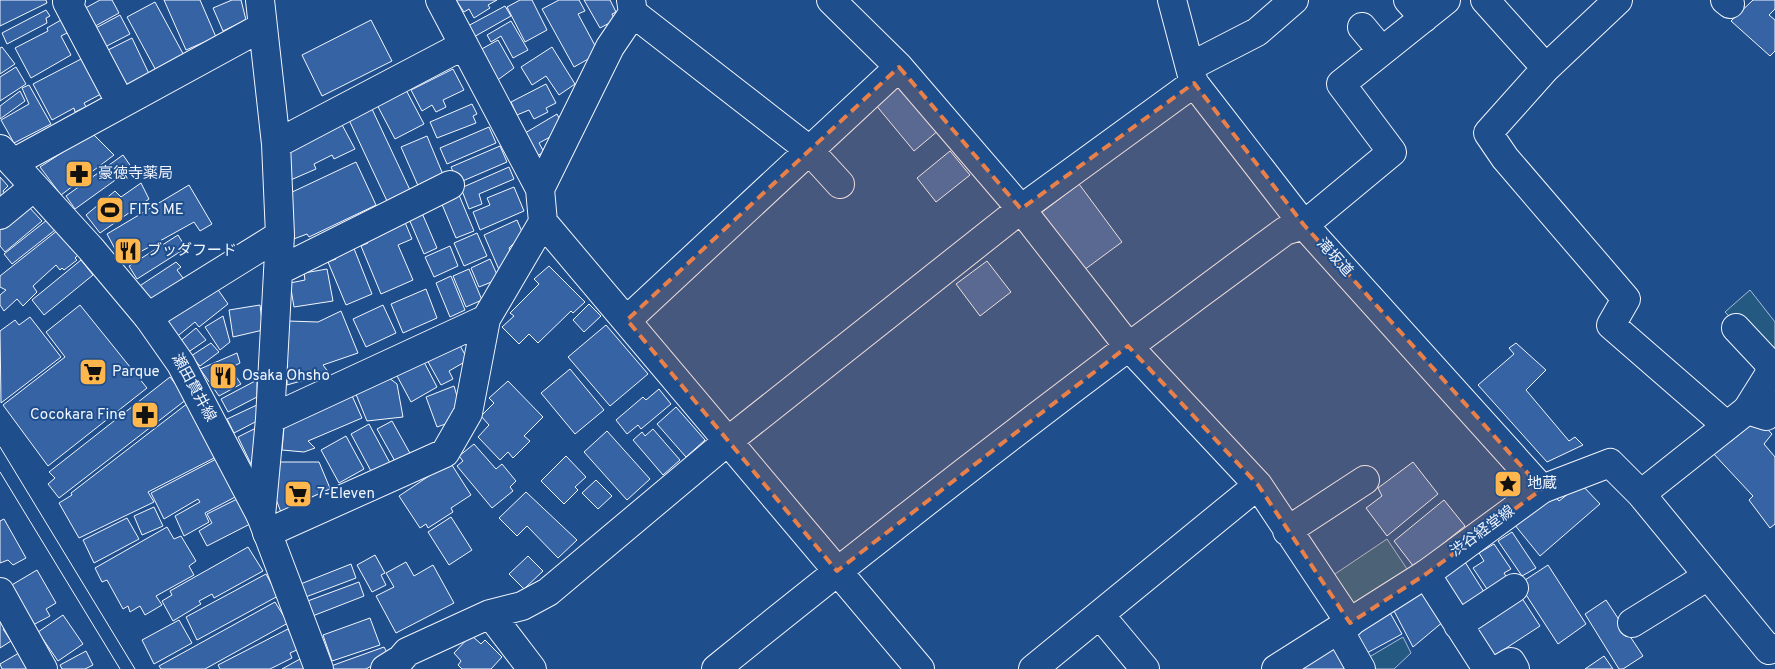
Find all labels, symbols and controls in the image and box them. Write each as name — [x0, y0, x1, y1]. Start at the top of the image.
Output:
pharmacy icon: 豪徳寺薬局 — [64, 159, 94, 189]
place label: 豪徳寺薬局 — [98, 165, 173, 184]
sports icon: FITS ME — [95, 195, 125, 225]
place label: FITS ME — [129, 201, 184, 220]
street label: 滝坂道 — [1312, 235, 1356, 281]
restaurant icon: ブッダフード — [113, 236, 143, 266]
place label: ブッダフード — [147, 242, 237, 261]
street label: 瀬田貫井線 — [167, 350, 220, 425]
supermarket icon: Parque — [78, 357, 108, 387]
restaurant icon: Osaka Ohsho — [208, 361, 238, 391]
place label: Parque — [112, 363, 160, 382]
place label: Osaka Ohsho — [242, 367, 330, 386]
pharmacy icon: Cocokara Fine — [130, 400, 160, 430]
place label: Cocokara Fine — [30, 406, 126, 425]
place icon: 地蔵 — [1493, 469, 1523, 499]
place label: 地蔵 — [1527, 475, 1557, 494]
supermarket icon: 7-Eleven — [283, 479, 313, 509]
place label: 7-Eleven — [317, 485, 375, 504]
street label: 渋谷経堂線 — [1447, 502, 1519, 562]

